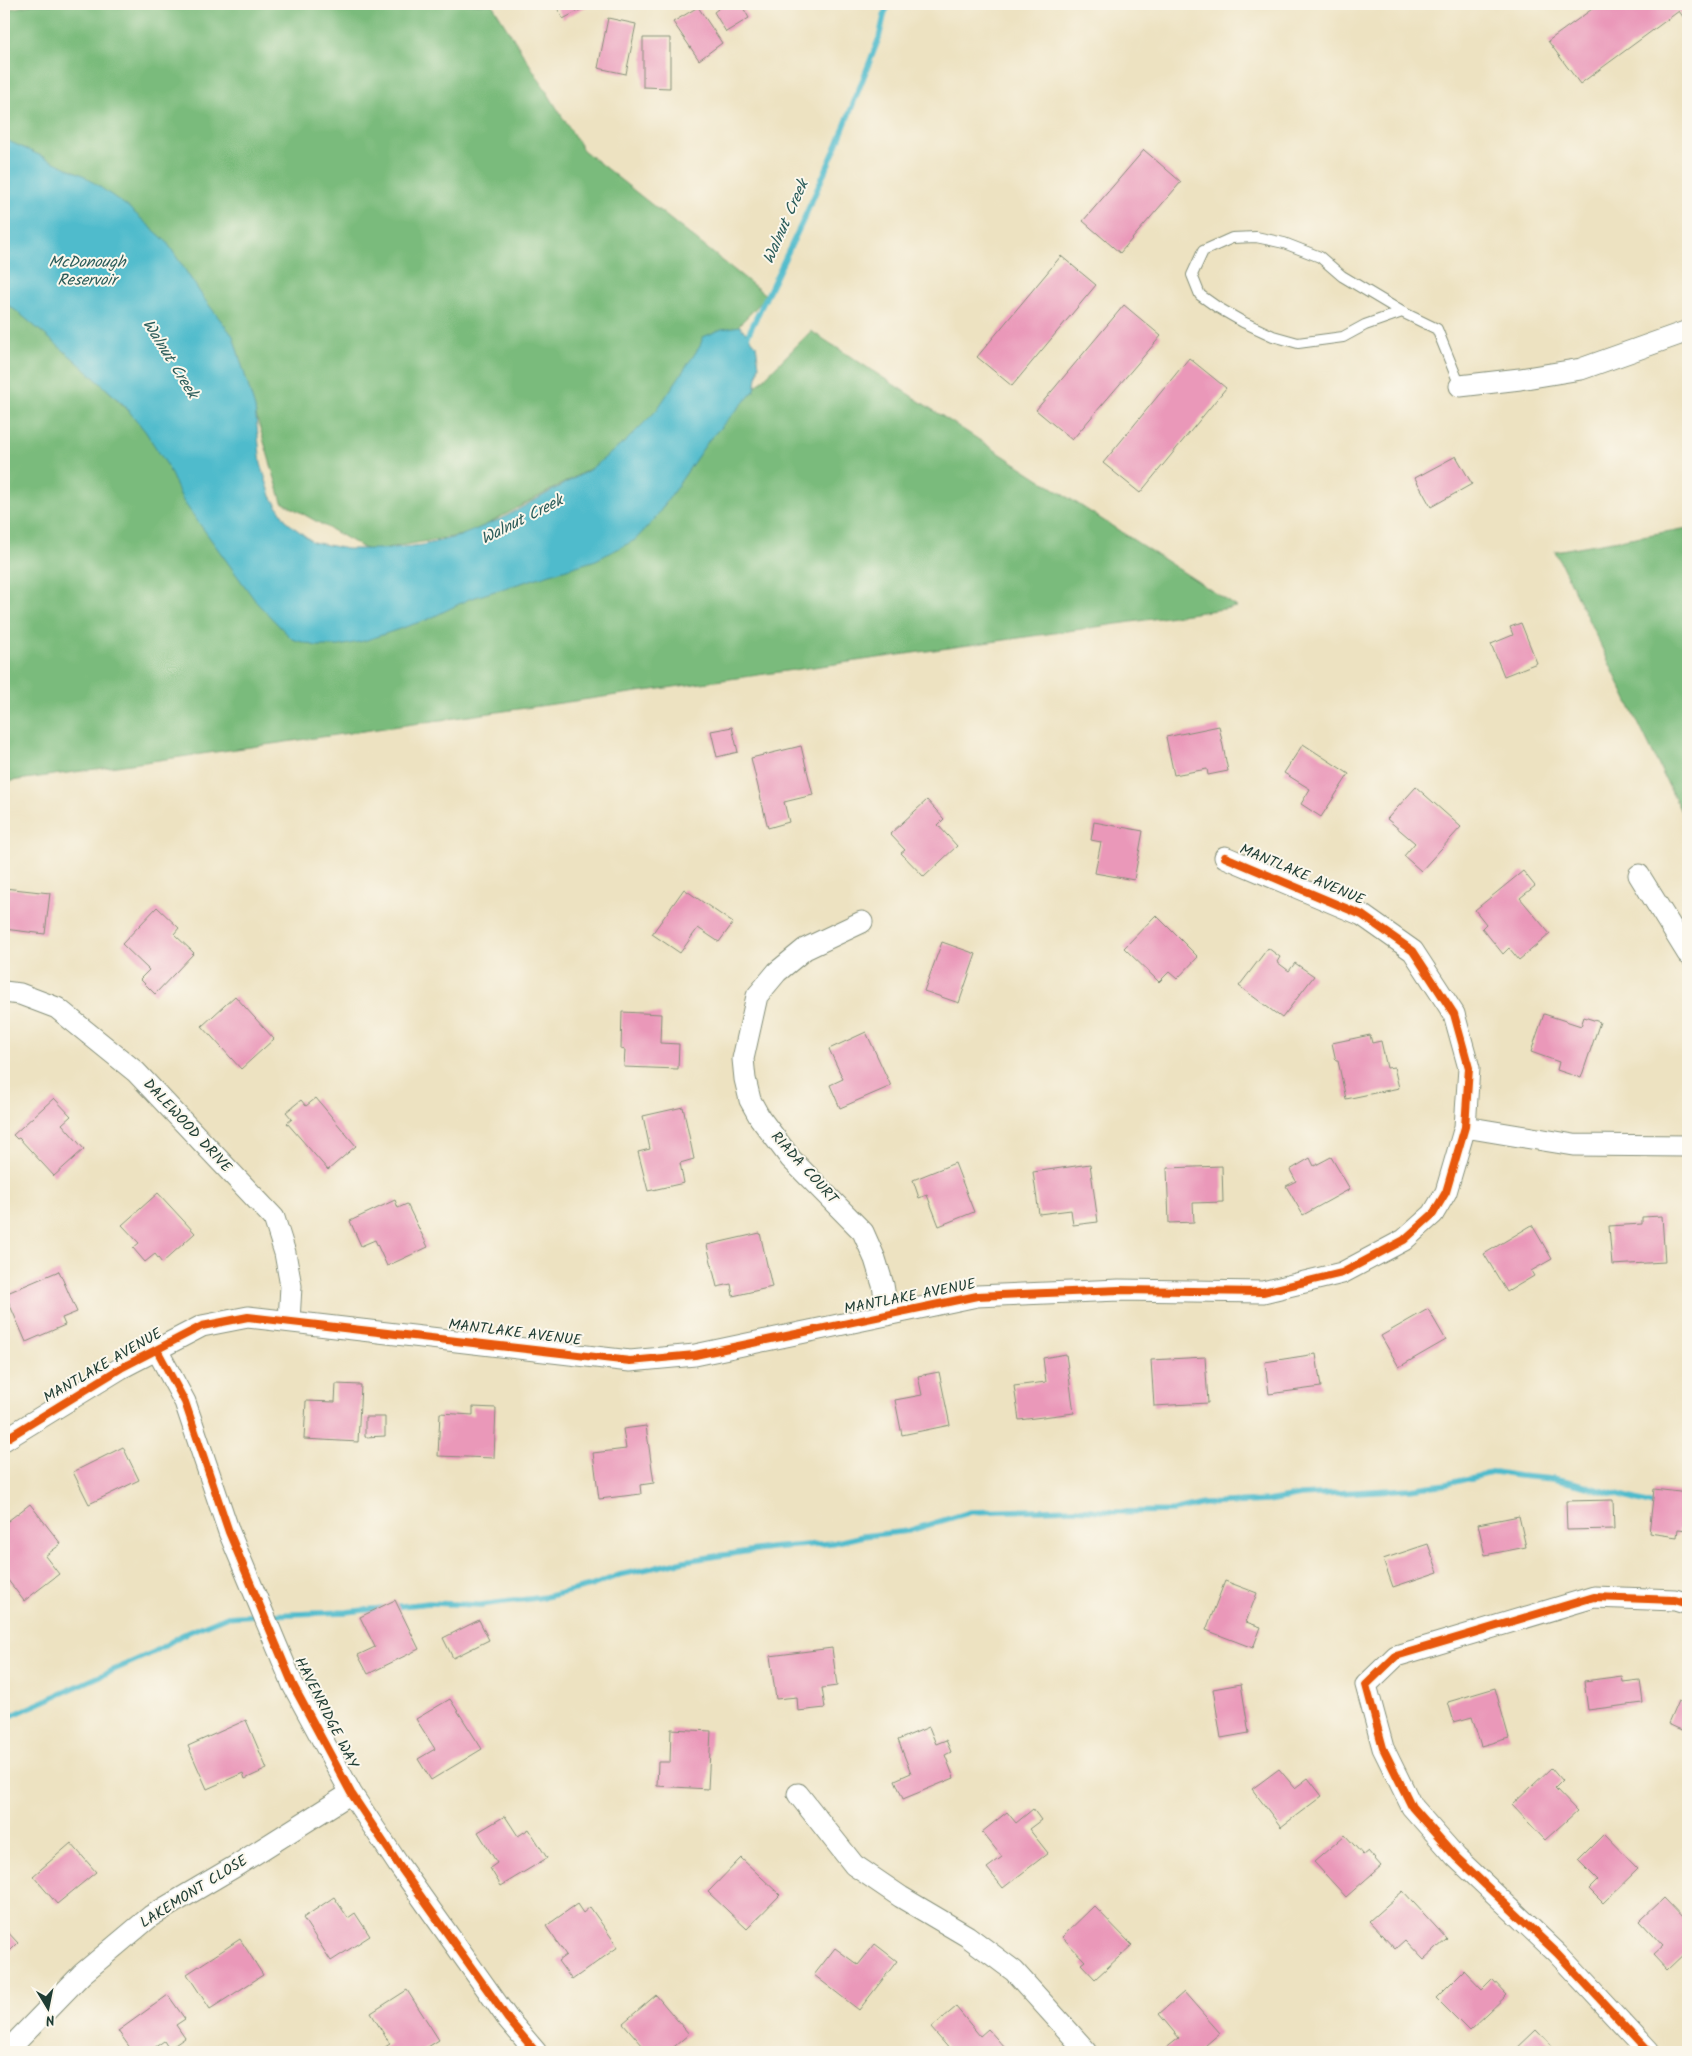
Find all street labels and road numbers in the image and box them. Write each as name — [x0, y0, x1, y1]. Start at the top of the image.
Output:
street label: MANTLAKE AVENUE — [1236, 838, 1369, 913]
street label: DALEWOOD DRIVE — [137, 1073, 238, 1179]
street label: RIADA COURT — [765, 1126, 845, 1211]
street label: MANTLAKE AVENUE — [842, 1272, 979, 1322]
street label: MANTLAKE AVENUE — [447, 1313, 584, 1353]
street label: MANTLAKE AVENUE — [39, 1322, 168, 1410]
street label: HAVENRIDGE WAY — [287, 1653, 365, 1774]
street label: LAKEMONT CLOSE — [135, 1849, 254, 1935]

